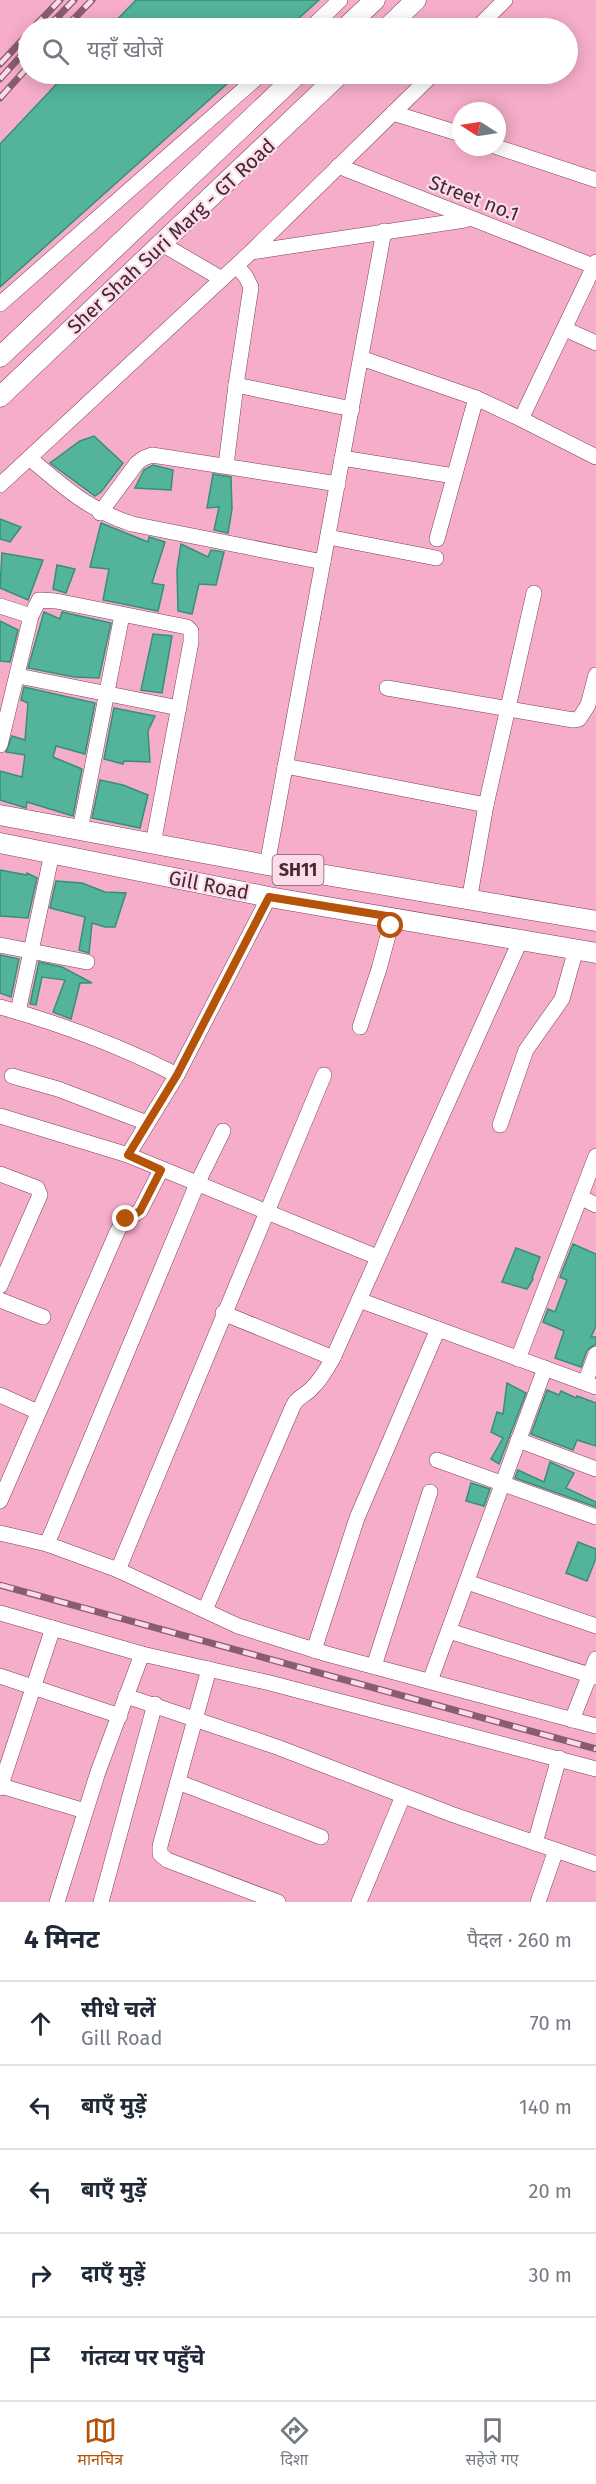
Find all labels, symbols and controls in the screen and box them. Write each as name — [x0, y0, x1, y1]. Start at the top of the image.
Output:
search box — [18, 18, 578, 84]
icon: search — [39, 35, 72, 68]
text: यहाँ खोजें — [87, 36, 163, 63]
north arrow — [452, 102, 506, 156]
street label: Sher Shah Suri Marg - GT Road — [62, 133, 280, 339]
street label: Street no.1 — [426, 170, 522, 226]
road number: SH11 — [272, 855, 324, 885]
street label: Gill Road — [167, 865, 251, 905]
route start — [377, 912, 403, 938]
route end — [112, 1205, 138, 1231]
text: 4 मिनट — [24, 1924, 99, 1955]
text: पैदल · 260 m — [467, 1928, 572, 1952]
text: सीधे चलें — [81, 1996, 156, 2023]
icon: ahead — [24, 2007, 57, 2040]
text: 70 m — [530, 2011, 572, 2035]
text: Gill Road — [81, 2026, 162, 2050]
icon: left — [24, 2091, 57, 2124]
text: बाएँ मुड़ें — [81, 2092, 147, 2119]
text: 140 m — [519, 2095, 572, 2119]
icon: left — [24, 2175, 57, 2208]
text: बाएँ मुड़ें — [81, 2176, 147, 2203]
text: 20 m — [529, 2179, 572, 2203]
icon: right — [24, 2259, 57, 2292]
text: दाएँ मुड़ें — [81, 2260, 145, 2287]
text: 30 m — [528, 2263, 572, 2287]
icon: arrive — [24, 2343, 57, 2376]
text: गंतव्य पर पहुँचे — [81, 2344, 205, 2371]
tab: मानचित्र — [77, 2414, 123, 2472]
tab: दिशा — [278, 2414, 311, 2472]
tab: सहेजे गए — [465, 2414, 519, 2472]

